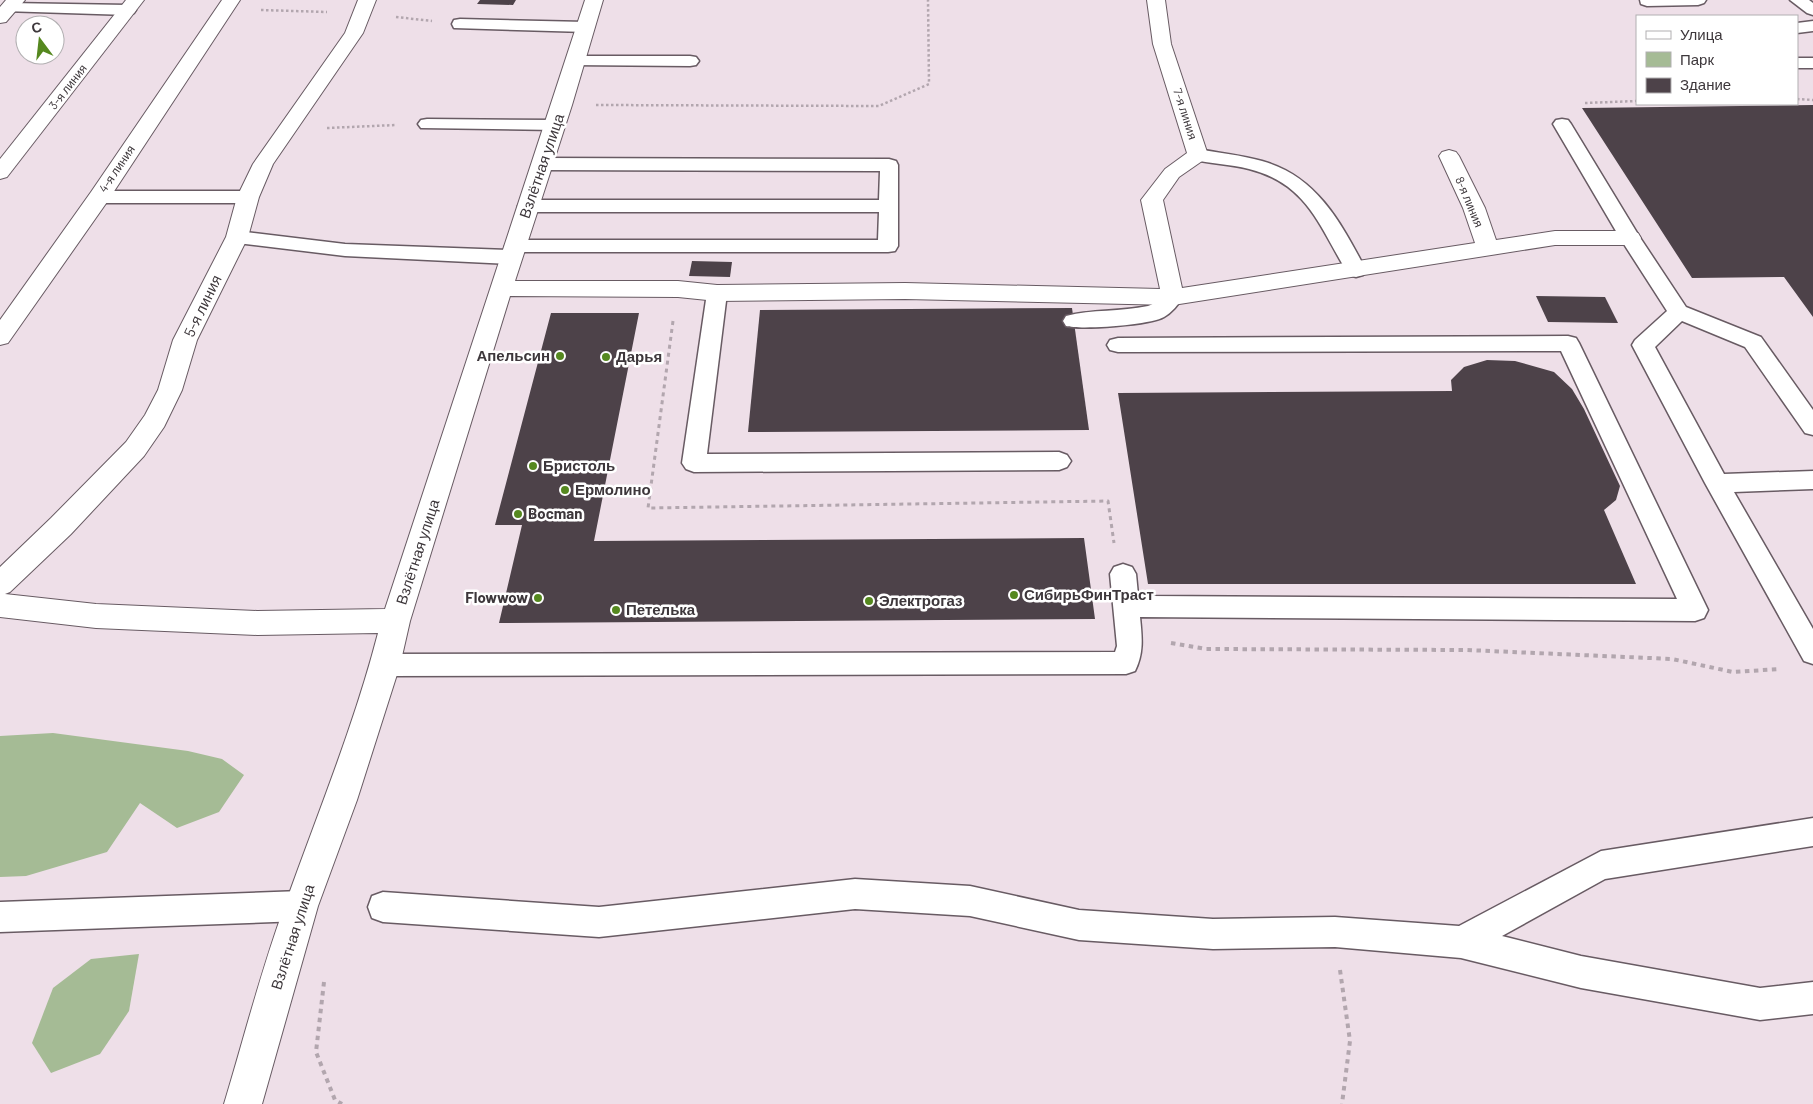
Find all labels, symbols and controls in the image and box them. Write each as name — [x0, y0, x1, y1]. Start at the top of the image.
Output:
north arrow — [15, 15, 65, 65]
legend — [1636, 15, 1798, 105]
text: С — [29, 17, 44, 36]
text: Улица — [1680, 25, 1723, 43]
text: Парк — [1680, 50, 1714, 68]
street label: 3-я линия — [45, 61, 89, 112]
text: Здание — [1680, 75, 1731, 93]
street label: 7-я линия — [1171, 86, 1201, 141]
street label: Взлётная улица — [515, 110, 568, 220]
street label: 4-я линия — [95, 142, 137, 195]
street label: 8-я линия — [1453, 174, 1487, 229]
street label: 5-я линия — [179, 272, 225, 339]
place label: Апельсин — [476, 346, 550, 364]
place label: Дарья — [616, 347, 662, 365]
marker: Апельсин — [554, 350, 566, 362]
marker: Дарья — [600, 351, 612, 363]
place label: Бристоль — [543, 456, 615, 474]
marker: Бристоль — [527, 460, 539, 472]
place label: Ермолино — [575, 480, 651, 498]
marker: Ермолино — [559, 484, 571, 496]
street label: Взлётная улица — [392, 496, 443, 607]
place label: Bocman — [528, 504, 582, 522]
marker: Bocman — [512, 508, 524, 520]
place label: СибирьФинТраст — [1024, 585, 1154, 603]
place label: Flowwow — [465, 588, 528, 606]
marker: СибирьФинТраст — [1008, 589, 1020, 601]
place label: Электрогаз — [879, 591, 962, 609]
marker: Flowwow — [532, 592, 544, 604]
marker: Электрогаз — [863, 595, 875, 607]
place label: Петелька — [626, 600, 696, 618]
marker: Петелька — [610, 604, 622, 616]
street label: Взлётная улица — [267, 881, 318, 992]

